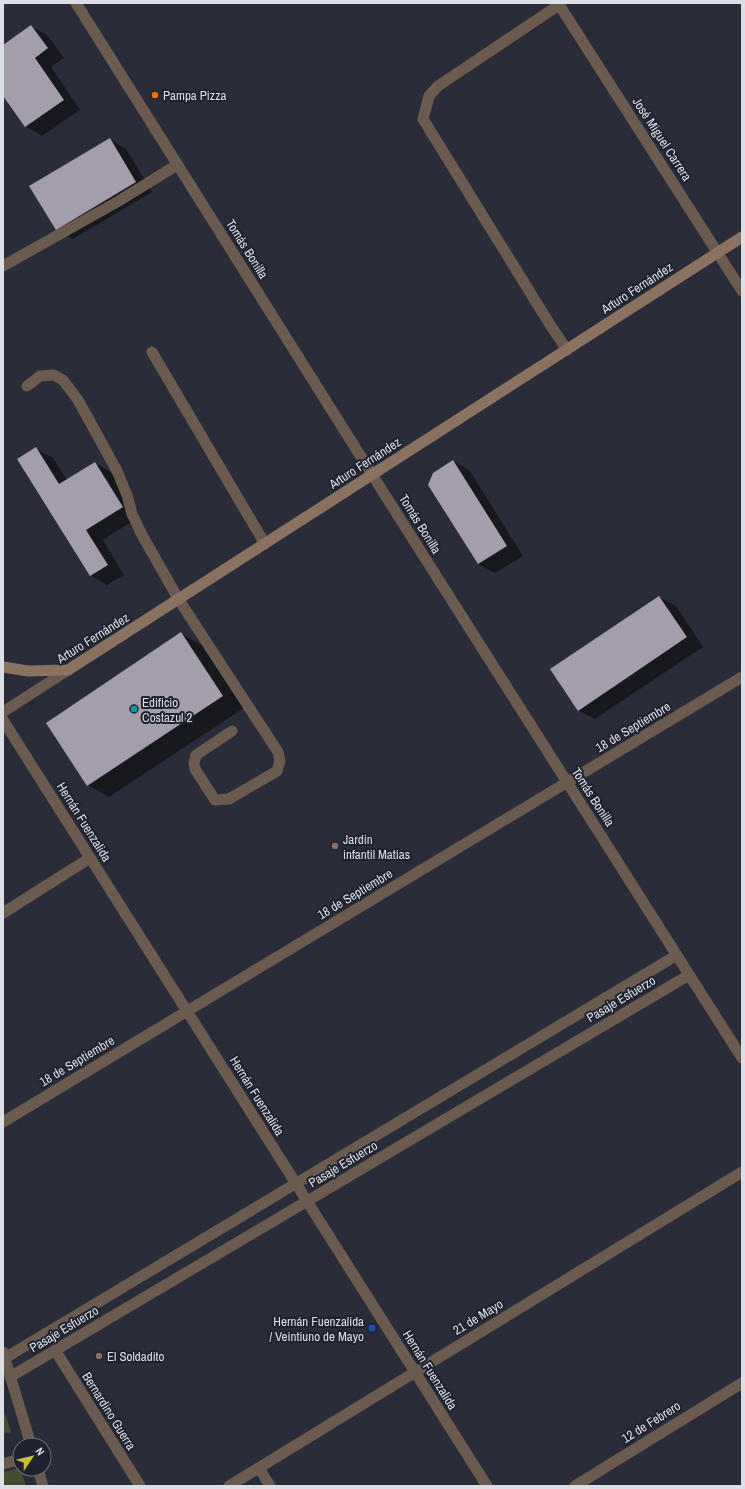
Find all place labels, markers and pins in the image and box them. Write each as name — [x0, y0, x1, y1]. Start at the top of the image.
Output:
place label: Pampa Pizza — [163, 87, 226, 104]
marker: Pampa Pizza — [150, 90, 160, 100]
place label: Edificio Costazul 2 — [142, 694, 192, 726]
marker: Edificio Costazul 2 — [129, 704, 139, 714]
place label: Jardin infantil Matias — [343, 831, 410, 863]
marker: Jardin infantil Matias — [330, 841, 340, 851]
place label: Hernán Fuenzalida / Veintiuno de Mayo — [269, 1313, 364, 1345]
marker: Hernán Fuenzalida / Veintiuno de Mayo — [367, 1323, 377, 1333]
place label: El Soldadito — [107, 1348, 165, 1365]
marker: El Soldadito — [94, 1351, 104, 1361]

